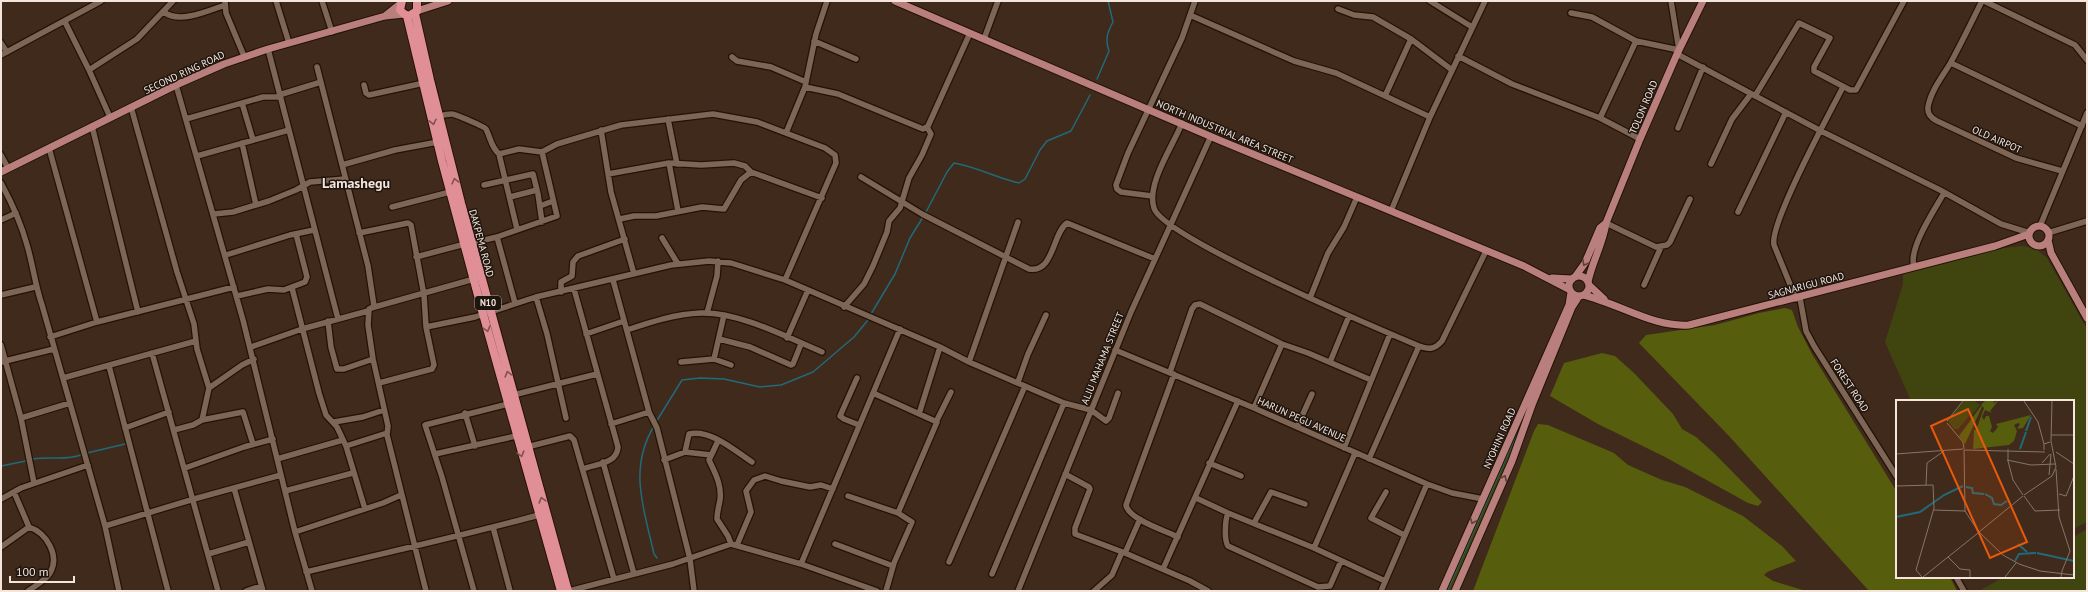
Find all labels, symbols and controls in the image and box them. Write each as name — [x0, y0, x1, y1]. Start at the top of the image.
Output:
street label: SECOND RING ROAD — [142, 48, 227, 97]
street label: TOLON ROAD — [1626, 78, 1661, 136]
street label: NORTH INDUSTRIAL AREA STREET — [1154, 97, 1296, 166]
one-way arrow — [428, 118, 437, 125]
street label: OLD AIRPOT — [1970, 123, 2024, 156]
district label: Lamashegu — [322, 174, 390, 192]
one-way arrow — [451, 178, 460, 185]
street label: DAKPEMA ROAD — [466, 208, 497, 278]
one-way arrow — [1582, 259, 1589, 266]
street label: SAGNARIGU ROAD — [1767, 269, 1846, 302]
road number: N10 — [475, 296, 501, 310]
street label: ALIU MAHAMA STREET — [1078, 310, 1127, 406]
one-way arrow — [482, 325, 491, 332]
street label: FOREST ROAD — [1828, 356, 1872, 414]
one-way arrow — [504, 371, 513, 378]
street label: HARUN PEGU AVENUE — [1256, 394, 1348, 445]
inset map — [1896, 400, 2074, 578]
street label: NYOHINI ROAD — [1480, 406, 1519, 471]
one-way arrow — [516, 450, 525, 457]
one-way arrow — [1499, 475, 1507, 483]
one-way arrow — [538, 496, 547, 503]
one-way arrow — [1470, 517, 1478, 524]
scale bar — [10, 558, 74, 584]
text: 100 m — [16, 564, 49, 579]

